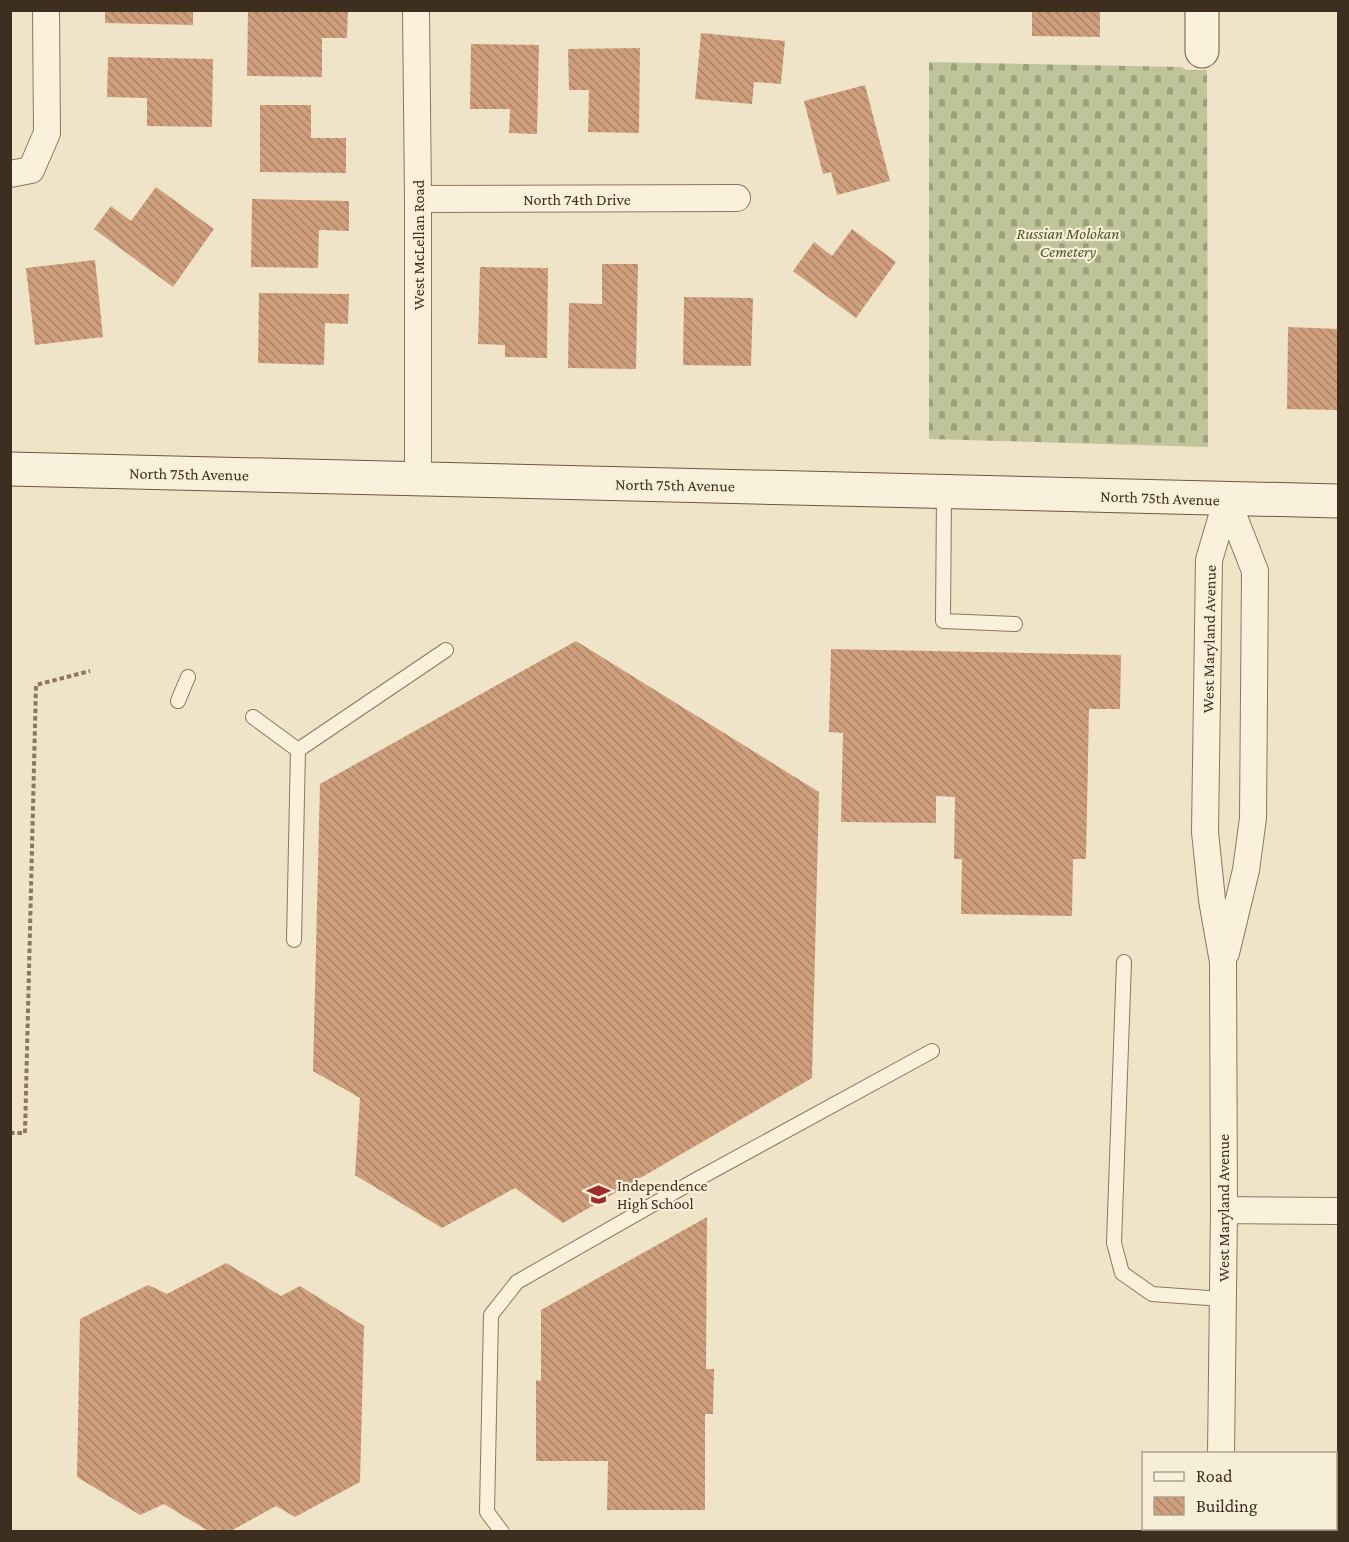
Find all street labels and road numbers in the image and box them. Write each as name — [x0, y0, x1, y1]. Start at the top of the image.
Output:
street label: West McLellan Road — [410, 179, 427, 310]
street label: North 74th Drive — [523, 191, 631, 208]
street label: North 75th Avenue — [129, 464, 249, 484]
street label: North 75th Avenue — [615, 475, 735, 495]
street label: North 75th Avenue — [1100, 487, 1220, 509]
street label: West Maryland Avenue — [1199, 565, 1220, 713]
street label: West Maryland Avenue — [1215, 1134, 1233, 1282]

